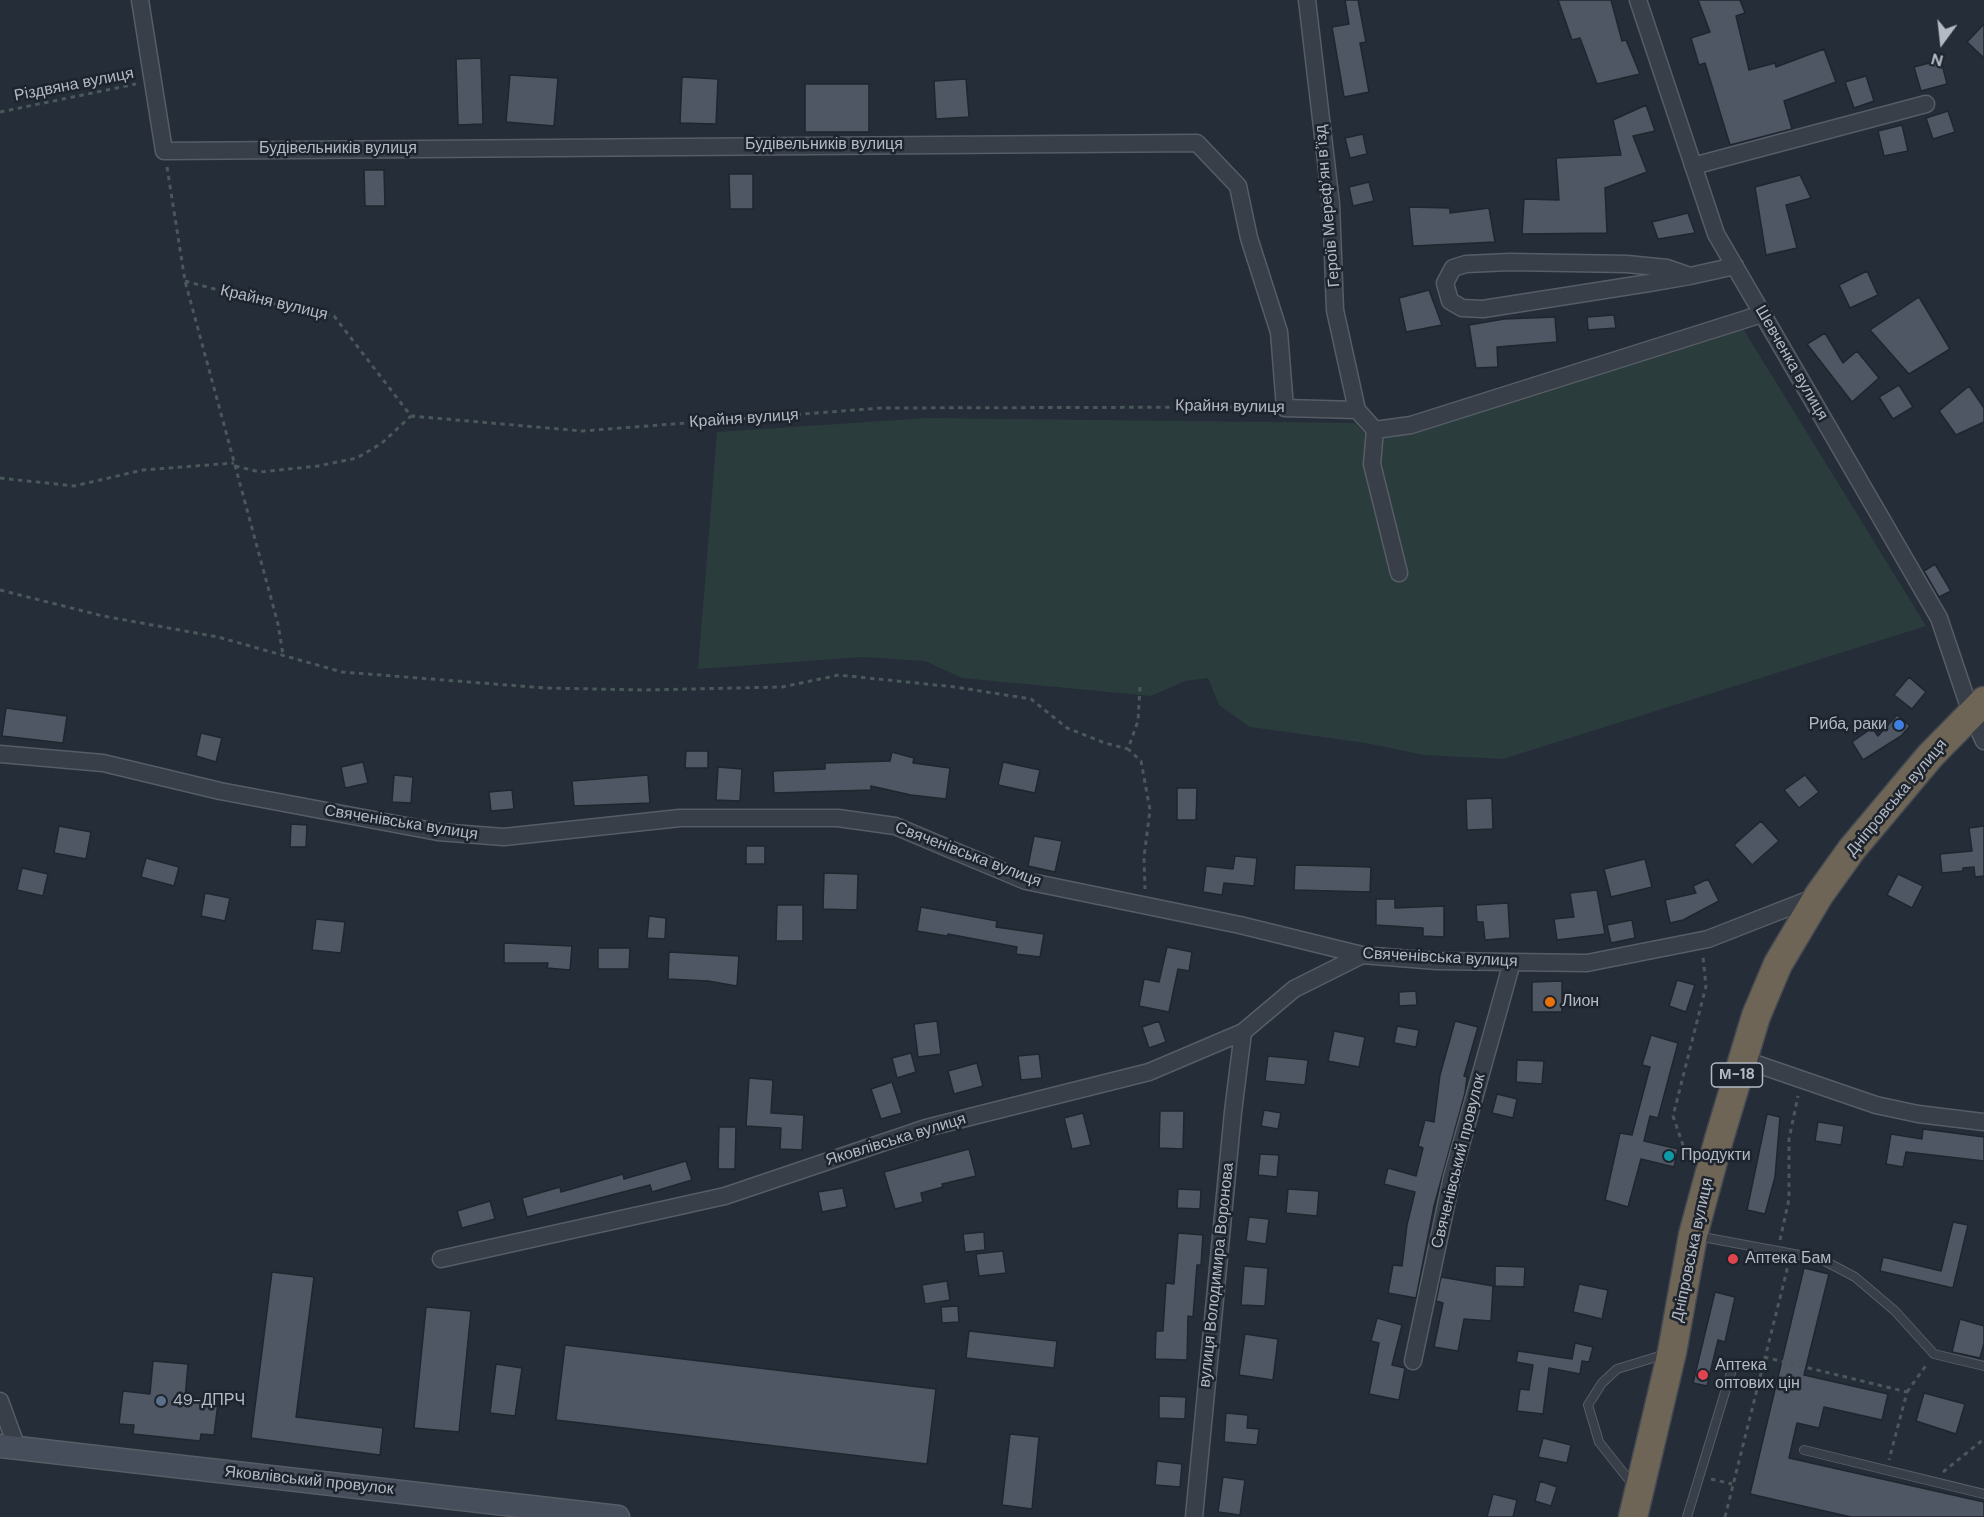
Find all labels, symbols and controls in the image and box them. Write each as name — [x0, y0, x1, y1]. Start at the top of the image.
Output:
north arrow — [1912, 12, 1972, 72]
text: N — [1929, 48, 1946, 72]
street label: Різдвяна вулиця — [13, 64, 135, 106]
street label: Героїв Мерефʼян вʼїзд — [1311, 124, 1345, 288]
street label: Будівельників вулиця — [745, 135, 903, 155]
street label: Будівельників вулиця — [259, 139, 417, 159]
street label: Крайня вулиця — [218, 281, 330, 325]
street label: Шевченка вулиця — [1750, 302, 1832, 424]
street label: Крайня вулиця — [1175, 396, 1285, 418]
street label: Крайня вулиця — [689, 406, 799, 432]
place label: Риба, раки — [1809, 715, 1887, 735]
marker: Риба, раки — [1892, 718, 1906, 732]
street label: Дніпровська вулиця — [1842, 736, 1952, 860]
street label: Свяченівська вулиця — [323, 801, 479, 845]
street label: Свяченівська вулиця — [892, 818, 1044, 892]
street label: Свяченівська вулиця — [1362, 944, 1518, 972]
place label: Лион — [1562, 992, 1599, 1012]
marker: Лион — [1543, 995, 1557, 1009]
road number: М-18 — [1712, 1063, 1762, 1087]
street label: Свяченівський провулок — [1428, 1072, 1490, 1250]
street label: Яковлівська вулиця — [824, 1110, 968, 1170]
place label: Продукти — [1681, 1146, 1751, 1166]
marker: Продукти — [1662, 1149, 1676, 1163]
street label: вулиця Володимира Воронова — [1196, 1162, 1238, 1388]
street label: Дніпровська вулиця — [1668, 1176, 1718, 1324]
place label: Аптека Бам — [1745, 1249, 1831, 1269]
marker: Аптека Бам — [1726, 1252, 1740, 1266]
place label: Аптека оптових цін — [1715, 1356, 1800, 1394]
marker: Аптека оптових цін — [1696, 1368, 1710, 1382]
place label: 49-ДПРЧ — [173, 1391, 245, 1411]
marker: 49-ДПРЧ — [154, 1394, 168, 1408]
street label: Яковлівський провулок — [223, 1463, 395, 1499]

